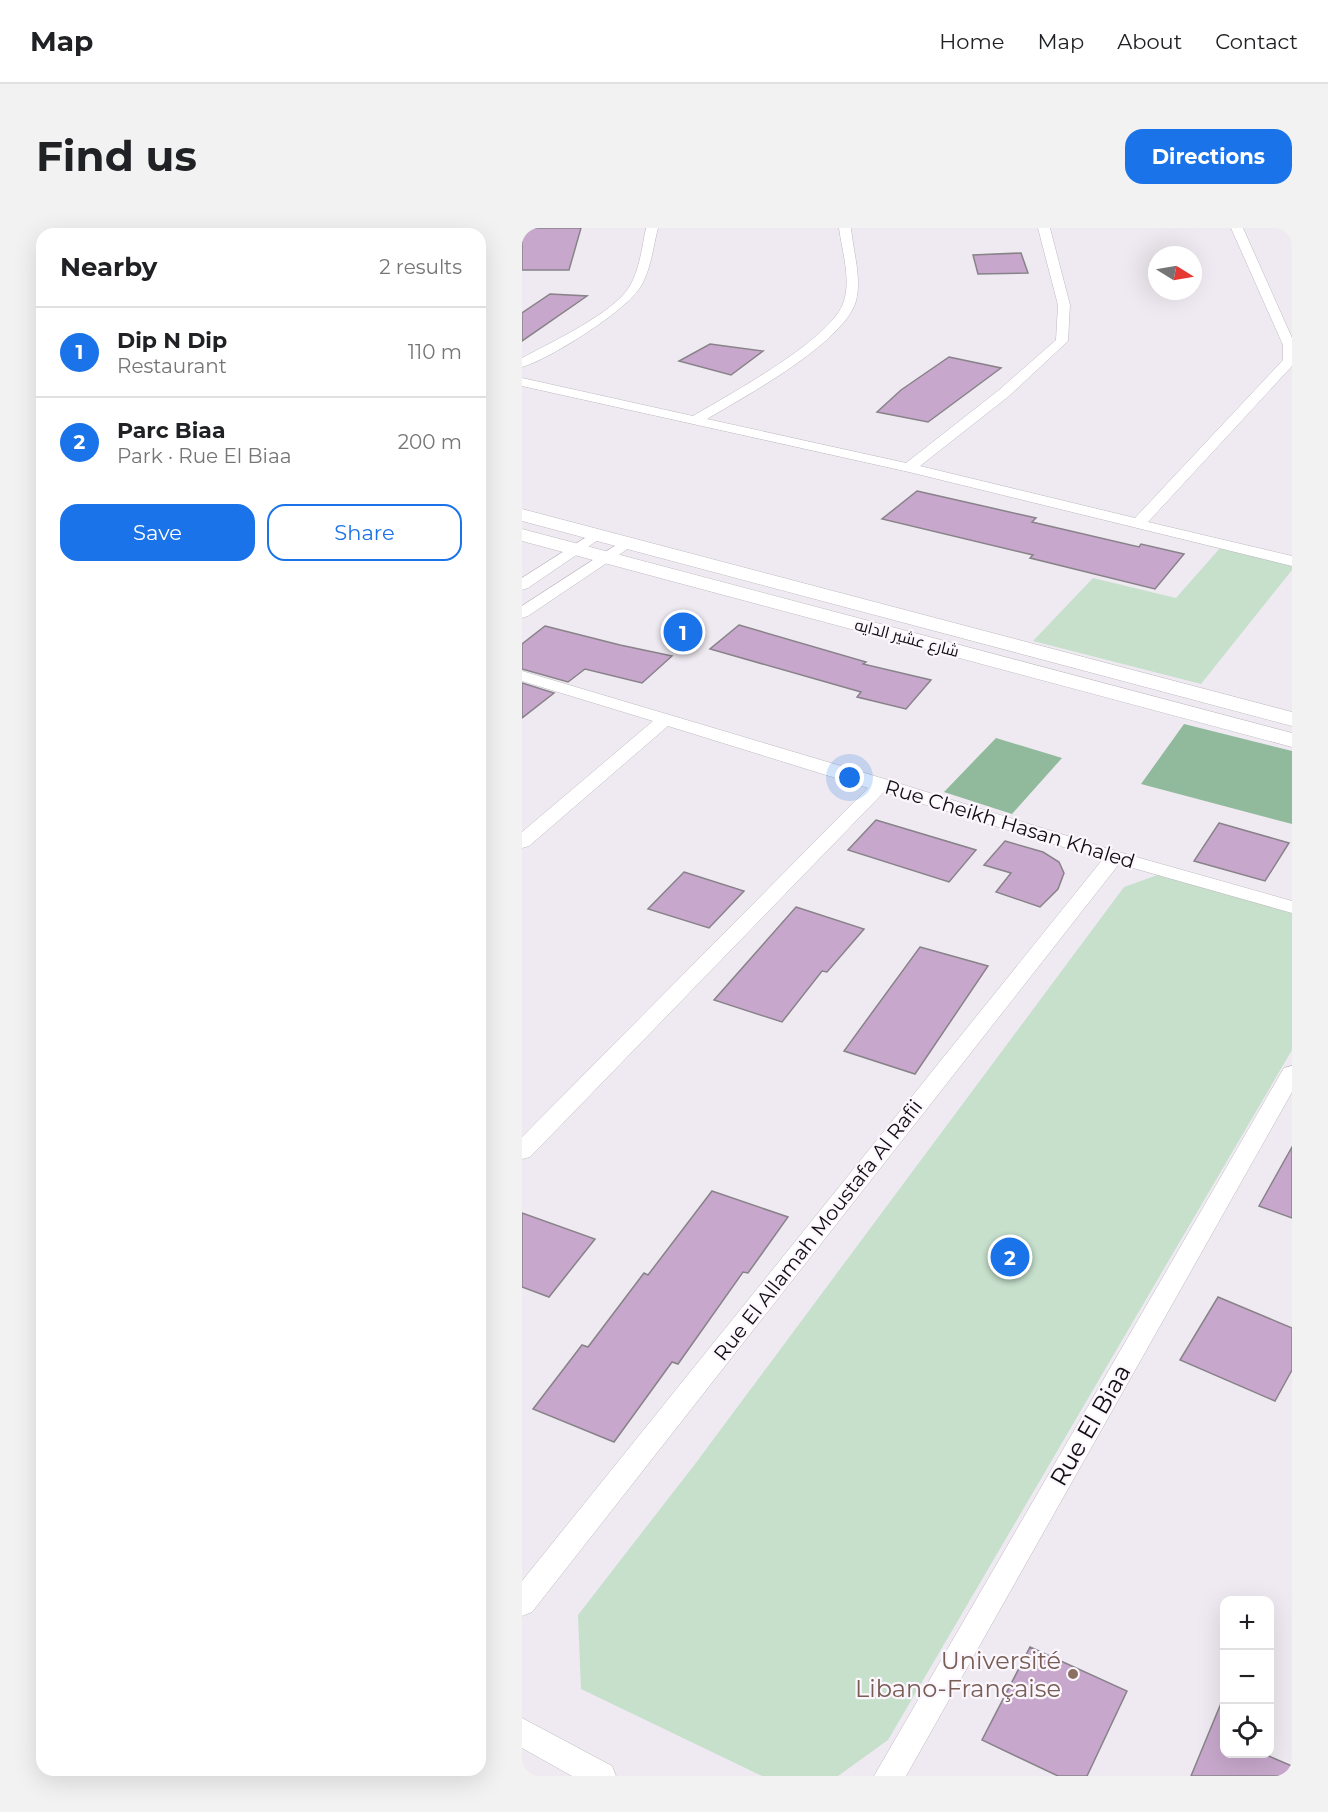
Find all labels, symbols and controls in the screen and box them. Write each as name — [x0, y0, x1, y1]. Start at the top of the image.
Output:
text: Map — [30, 24, 93, 58]
text: Home — [939, 29, 1004, 54]
text: Map — [1037, 29, 1084, 54]
text: About — [1117, 29, 1182, 54]
text: Contact — [1215, 29, 1298, 54]
button: Directions — [1125, 129, 1292, 184]
text: Find us — [36, 130, 197, 182]
north arrow — [1148, 246, 1202, 300]
text: Nearby — [60, 251, 157, 283]
text: 2 results — [379, 255, 462, 279]
text: Dip N Dip — [117, 327, 227, 354]
text: 1 — [76, 340, 83, 364]
text: 110 m — [408, 340, 462, 364]
text: Restaurant — [117, 354, 227, 378]
text: Parc Biaa — [117, 417, 225, 444]
text: 2 — [74, 430, 85, 454]
text: 200 m — [398, 430, 462, 454]
text: Park · Rue El Biaa — [117, 444, 292, 468]
button: Save — [60, 504, 255, 561]
button: Share — [267, 504, 462, 561]
pin: 1 — [664, 610, 702, 654]
street label: شارع عشير الدايه — [852, 615, 961, 663]
your location — [835, 763, 864, 792]
street label: Rue Cheikh Hasan Khaled — [882, 775, 1138, 873]
street label: Rue El Allamah Moustafa Al Rafii — [709, 1095, 927, 1365]
pin: 2 — [990, 1234, 1030, 1280]
street label: Rue El Biaa — [1043, 1359, 1137, 1491]
map controls — [1220, 1596, 1274, 1758]
button: + — [1220, 1596, 1274, 1650]
place label: Université Libano-Française — [855, 1646, 1061, 1703]
button: − — [1220, 1650, 1274, 1704]
marker: Université Libano-Française — [1066, 1667, 1080, 1681]
button: locate — [1220, 1704, 1274, 1758]

